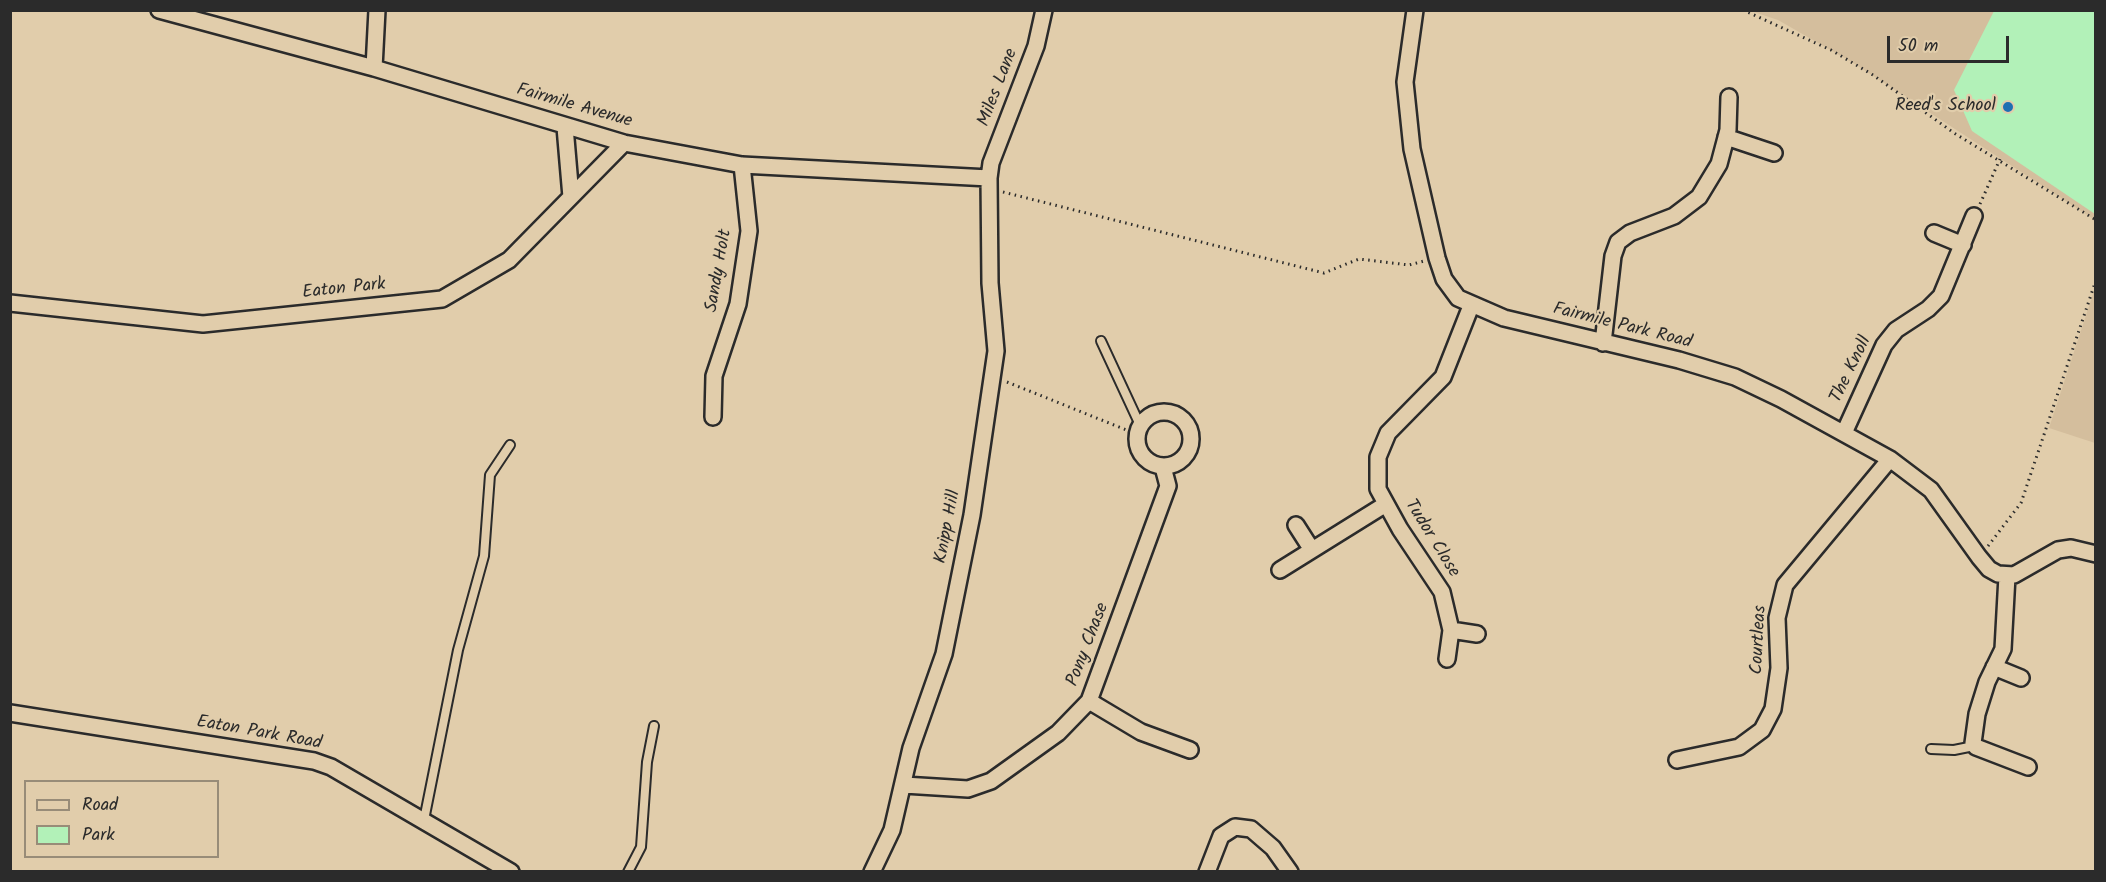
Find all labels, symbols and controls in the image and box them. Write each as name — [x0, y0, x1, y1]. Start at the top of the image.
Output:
scale bar — [1890, 24, 2012, 62]
text: 50 m — [1898, 32, 1938, 61]
street label: Miles Lane — [974, 46, 1024, 130]
street label: Fairmile Avenue — [514, 80, 634, 134]
place label: Reed's School — [1895, 96, 1996, 118]
marker: Reed's School — [2001, 100, 2015, 114]
street label: Sandy Holt — [702, 228, 738, 314]
street label: Eaton Park — [301, 275, 387, 305]
street label: Fairmile Park Road — [1550, 299, 1694, 355]
street label: The Knoll — [1827, 333, 1877, 407]
street label: Knipp Hill — [931, 489, 967, 565]
street label: Tudor Close — [1399, 496, 1463, 582]
street label: Pony Chase — [1063, 600, 1115, 690]
street label: Courtleas — [1747, 605, 1773, 675]
street label: Eaton Park Road — [195, 712, 323, 756]
legend — [24, 780, 219, 858]
text: Road — [82, 791, 118, 820]
text: Park — [82, 821, 115, 850]

